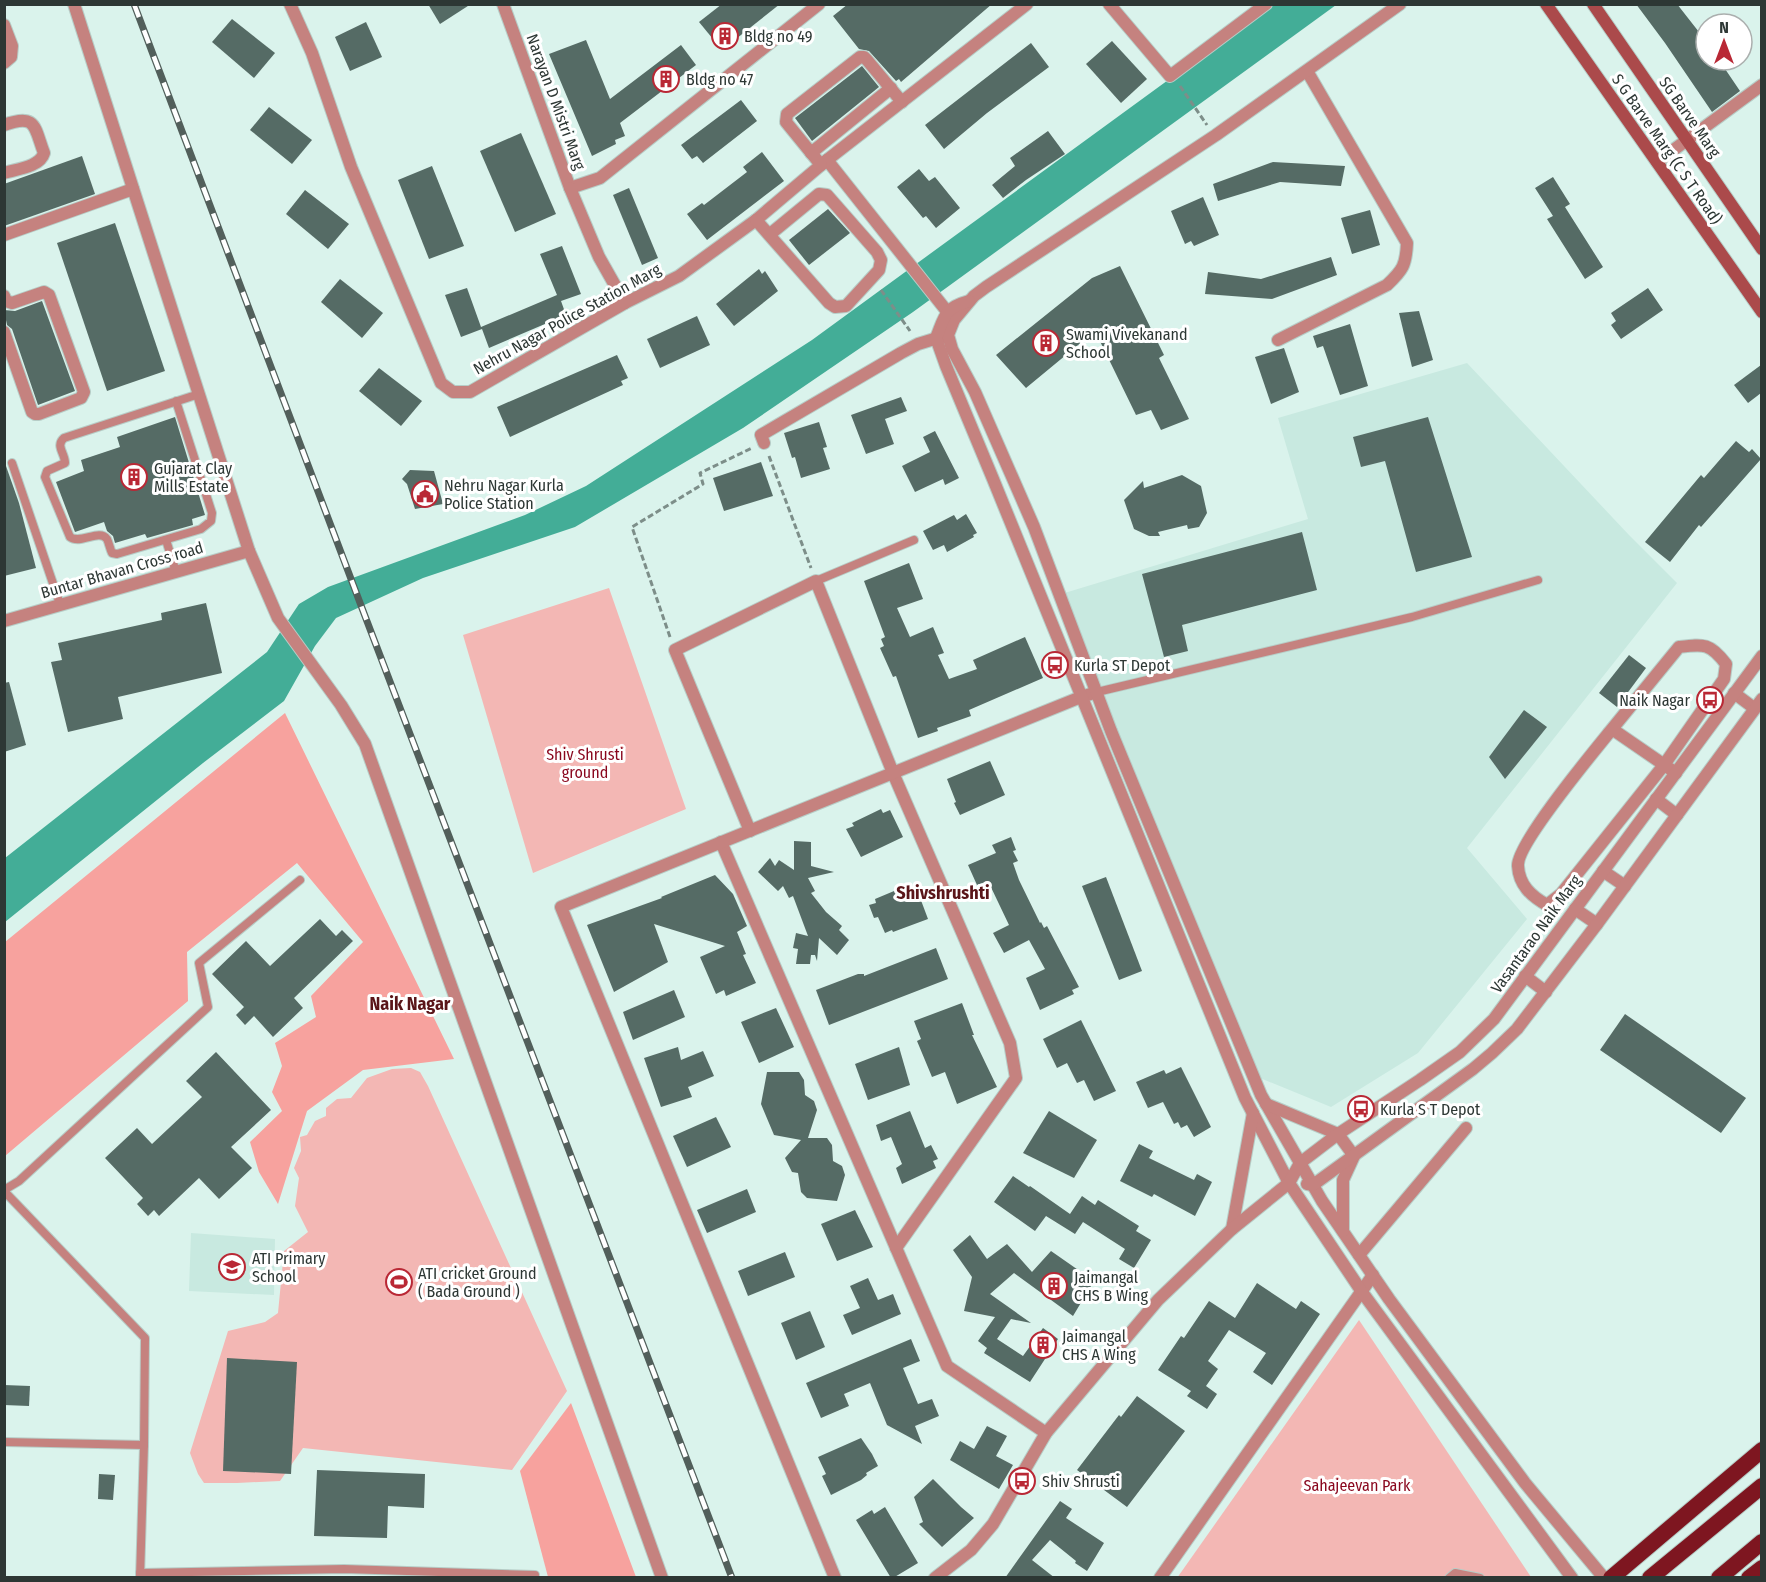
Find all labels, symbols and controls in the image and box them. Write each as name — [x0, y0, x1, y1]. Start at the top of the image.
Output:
north arrow — [1694, 12, 1754, 72]
text: N — [1719, 18, 1729, 37]
building icon: Bldg no 49 — [710, 21, 740, 51]
place label: Bldg no 49 — [744, 27, 813, 46]
street label: Narayan D Mistri Marg — [523, 31, 590, 173]
building icon: Bldg no 47 — [651, 64, 681, 94]
place label: Bldg no 47 — [686, 70, 754, 89]
street label: S G Barve Marg (C S T Road) — [1608, 70, 1726, 228]
street label: SG Barve Marg — [1655, 73, 1725, 161]
street label: Nehru Nagar Police Station Marg — [470, 259, 664, 379]
place label: Swami Vivekanand School — [1066, 325, 1188, 362]
building icon: Swami Vivekanand School — [1031, 328, 1061, 358]
place label: Gujarat Clay Mills Estate — [154, 459, 233, 496]
building icon: Gujarat Clay Mills Estate — [119, 462, 149, 492]
place label: Nehru Nagar Kurla Police Station — [444, 476, 564, 513]
public building icon: Nehru Nagar Kurla Police Station — [410, 479, 440, 509]
street label: Buntar Bhavan Cross road — [39, 538, 205, 602]
bus stop icon: Kurla ST Depot — [1040, 650, 1070, 680]
place label: Kurla ST Depot — [1074, 656, 1171, 675]
bus stop icon: Naik Nagar — [1695, 685, 1725, 715]
place label: Naik Nagar — [1619, 691, 1690, 710]
park label: Shiv Shrusti ground — [546, 745, 624, 782]
street label: Vasantarao Naik Marg — [1487, 871, 1585, 997]
district label: Shivshrushti — [896, 882, 990, 904]
district label: Naik Nagar — [370, 993, 451, 1015]
bus stop icon: Kurla S T Depot — [1346, 1094, 1376, 1124]
place label: Kurla S T Depot — [1380, 1100, 1481, 1119]
place label: ATI Primary School — [252, 1249, 326, 1286]
school or university icon: ATI Primary School — [217, 1252, 247, 1282]
place label: ATI cricket Ground ( Bada Ground ) — [418, 1264, 537, 1301]
sports icon: ATI cricket Ground ( Bada Ground ) — [384, 1267, 414, 1297]
place label: Jaimangal CHS B Wing — [1074, 1268, 1148, 1305]
building icon: Jaimangal CHS B Wing — [1039, 1271, 1069, 1301]
place label: Jaimangal CHS A Wing — [1062, 1327, 1136, 1364]
building icon: Jaimangal CHS A Wing — [1028, 1330, 1058, 1360]
bus stop icon: Shiv Shrusti — [1007, 1466, 1037, 1496]
place label: Shiv Shrusti — [1042, 1472, 1120, 1491]
park label: Sahajeevan Park — [1303, 1476, 1411, 1495]

